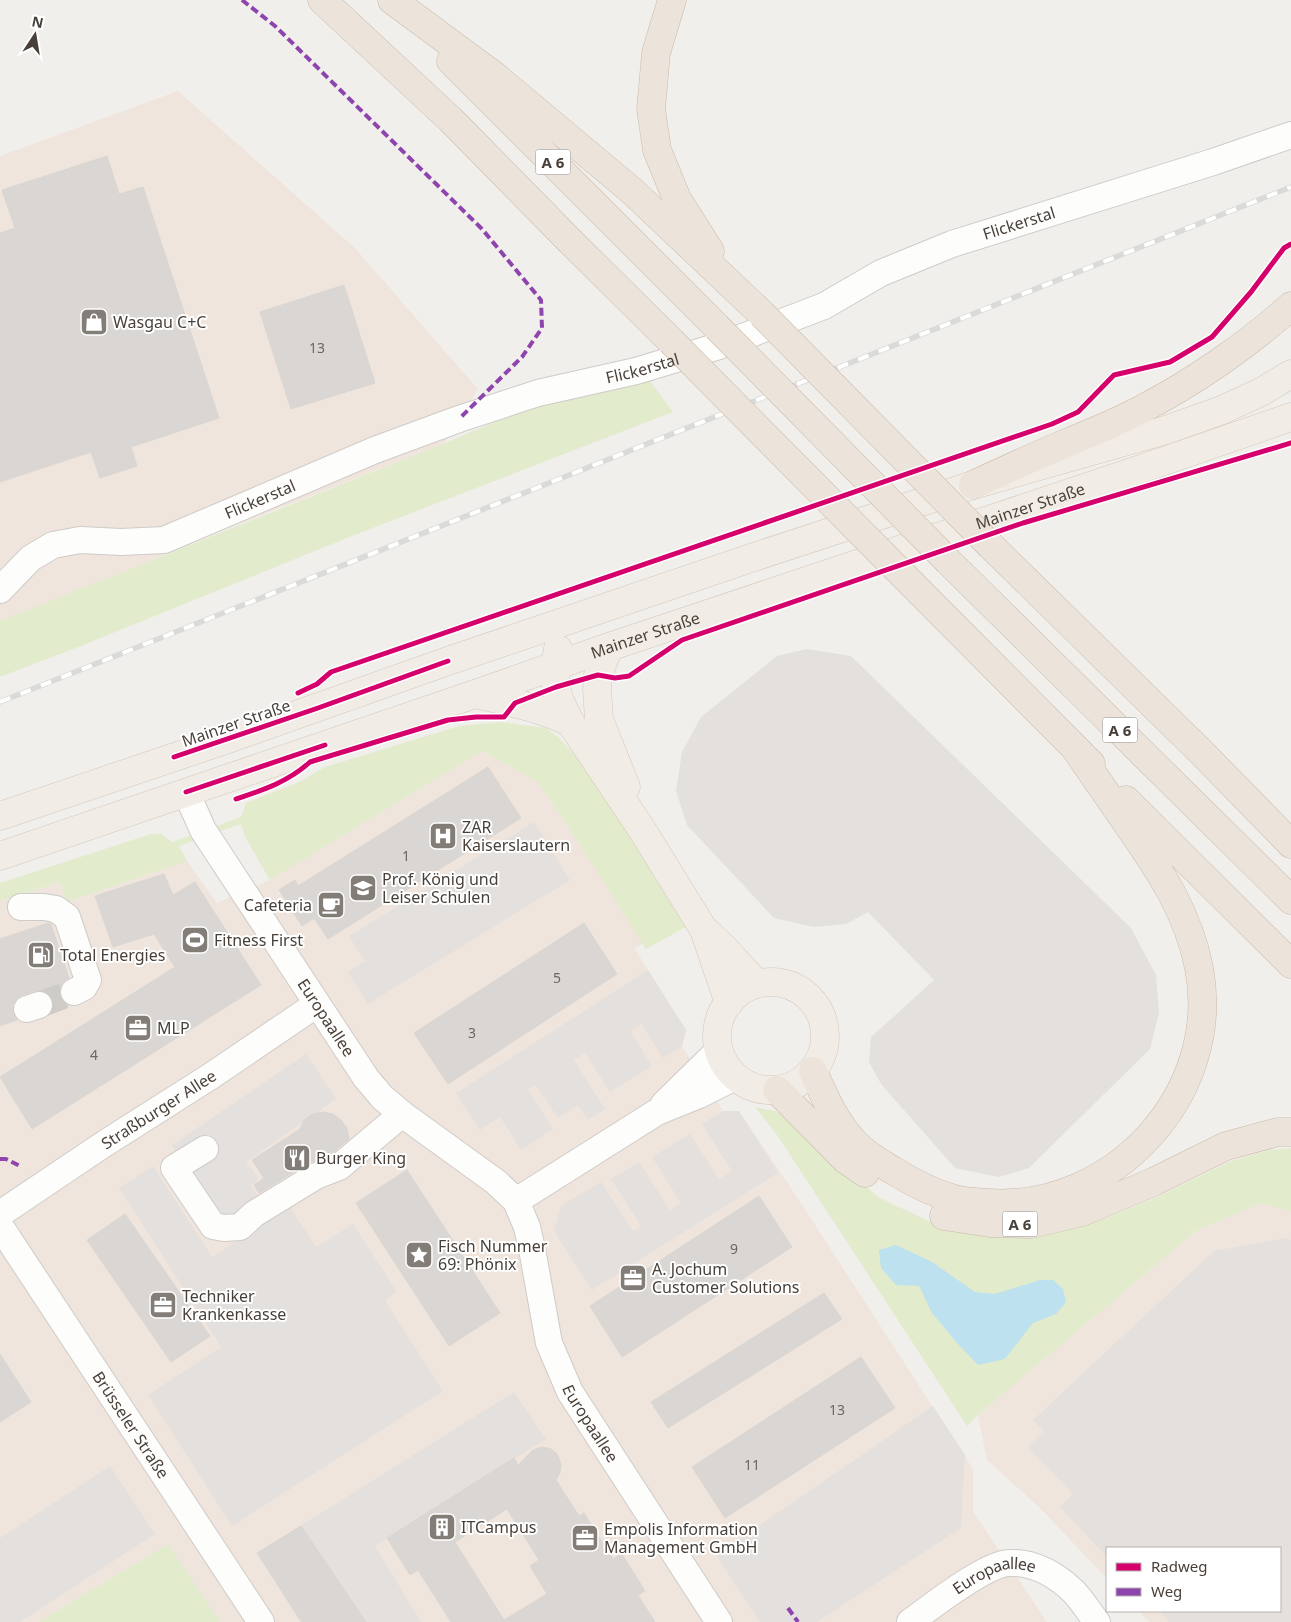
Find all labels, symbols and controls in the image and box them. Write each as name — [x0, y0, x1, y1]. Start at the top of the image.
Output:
north arrow — [10, 10, 60, 60]
text: N — [30, 11, 45, 32]
road number: A 6 — [536, 150, 570, 174]
street label: Flickerstal — [980, 201, 1058, 245]
shop icon: Wasgau C+C — [79, 307, 109, 337]
place label: Wasgau C+C — [113, 311, 206, 333]
house number: 13 — [309, 338, 325, 357]
street label: Flickerstal — [604, 348, 682, 388]
street label: Flickerstal — [221, 474, 299, 524]
street label: Mainzer Straße — [973, 478, 1088, 535]
street label: Mainzer Straße — [588, 606, 703, 664]
street label: Mainzer Straße — [179, 694, 293, 752]
road number: A 6 — [1102, 718, 1138, 742]
place label: ZAR Kaiserslautern — [462, 816, 570, 856]
hospital icon: ZAR Kaiserslautern — [428, 821, 458, 851]
house number: 1 — [402, 846, 410, 865]
place label: Prof. König und Leiser Schulen — [382, 868, 499, 908]
school or university icon: Prof. König und Leiser Schulen — [348, 873, 378, 903]
cafe icon: Cafeteria — [316, 890, 346, 920]
place label: Cafeteria — [244, 894, 312, 916]
sports icon: Fitness First — [180, 925, 210, 955]
place label: Fitness First — [214, 929, 303, 951]
fuel station icon: Total Energies — [26, 940, 56, 970]
place label: Total Energies — [60, 944, 165, 966]
house number: 5 — [553, 968, 561, 987]
street label: Europaallee — [293, 974, 360, 1061]
office icon: MLP — [123, 1013, 153, 1043]
place label: MLP — [157, 1017, 190, 1039]
house number: 3 — [468, 1023, 476, 1042]
house number: 4 — [90, 1045, 98, 1064]
street label: Straßburger Allee — [97, 1065, 220, 1154]
restaurant icon: Burger King — [282, 1143, 312, 1173]
place label: Burger King — [316, 1147, 406, 1169]
road number: A 6 — [1002, 1212, 1038, 1236]
place label: Fisch Nummer 69: Phönix — [438, 1235, 548, 1275]
house number: 9 — [730, 1239, 738, 1258]
place icon: Fisch Nummer 69: Phönix — [404, 1240, 434, 1270]
place label: A. Jochum Customer Solutions — [652, 1258, 800, 1298]
office icon: A. Jochum Customer Solutions — [618, 1263, 648, 1293]
place label: Techniker Krankenkasse — [182, 1285, 286, 1325]
office icon: Techniker Krankenkasse — [148, 1290, 178, 1320]
street label: Brüsseler Straße — [88, 1367, 174, 1483]
street label: Europaallee — [557, 1381, 624, 1467]
house number: 13 — [829, 1400, 845, 1419]
house number: 11 — [744, 1455, 760, 1474]
building icon: ITCampus — [427, 1512, 457, 1542]
place label: ITCampus — [461, 1516, 536, 1538]
place label: Empolis Information Management GmbH — [604, 1518, 758, 1558]
office icon: Empolis Information Management GmbH — [570, 1523, 600, 1553]
legend — [1106, 1547, 1281, 1612]
street label: Europaallee — [948, 1552, 1039, 1599]
text: Radweg — [1151, 1556, 1207, 1576]
text: Weg — [1151, 1581, 1182, 1601]

